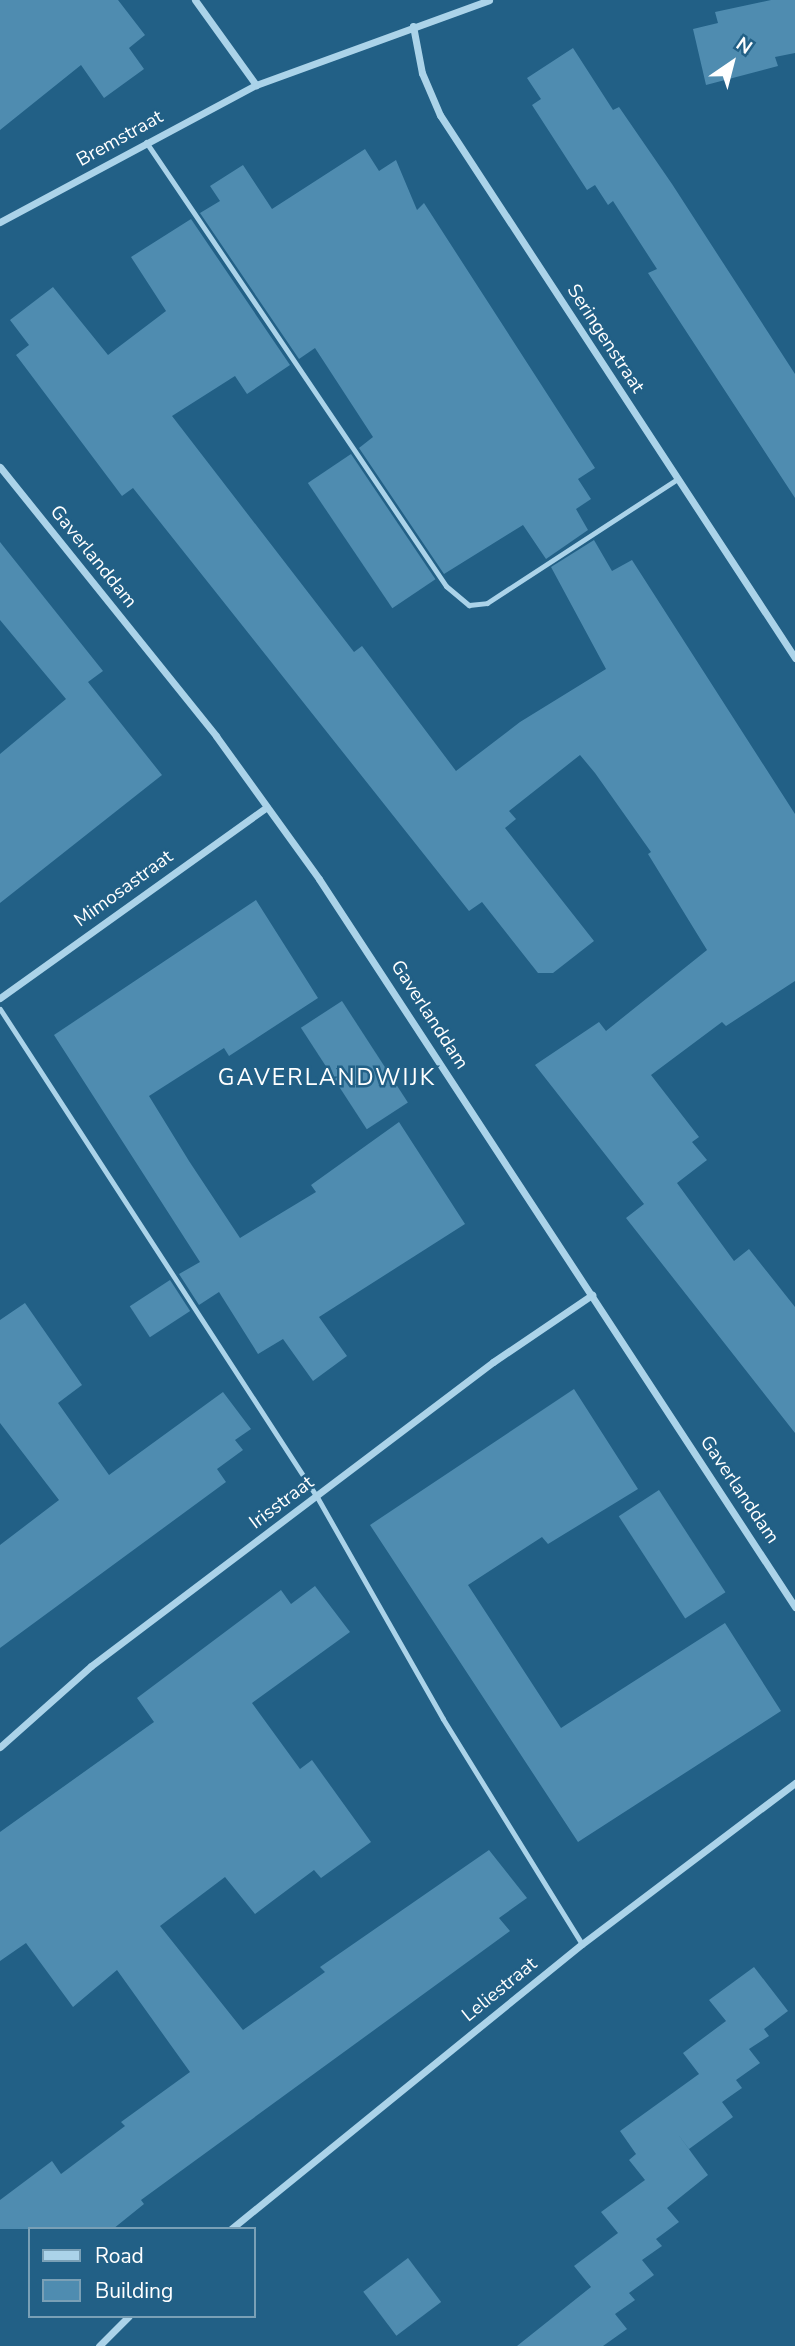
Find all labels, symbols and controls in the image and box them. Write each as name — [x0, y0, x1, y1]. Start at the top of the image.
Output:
north arrow — [697, 28, 767, 98]
text: N — [731, 31, 757, 61]
street label: Bremstraat — [73, 106, 167, 172]
street label: Seringenstraat — [561, 280, 649, 398]
street label: Gaverlanddam — [45, 501, 141, 613]
street label: Mimosastraat — [70, 846, 178, 932]
street label: Gaverlanddam — [385, 956, 473, 1074]
district label: GAVERLANDWIJK — [219, 1064, 435, 1092]
street label: Gaverlanddam — [695, 1432, 783, 1548]
street label: Irisstraat — [245, 1472, 319, 1534]
street label: Leliestraat — [458, 1953, 542, 2027]
legend — [28, 2227, 256, 2318]
text: Road — [95, 2242, 144, 2270]
text: Building — [95, 2277, 173, 2305]

